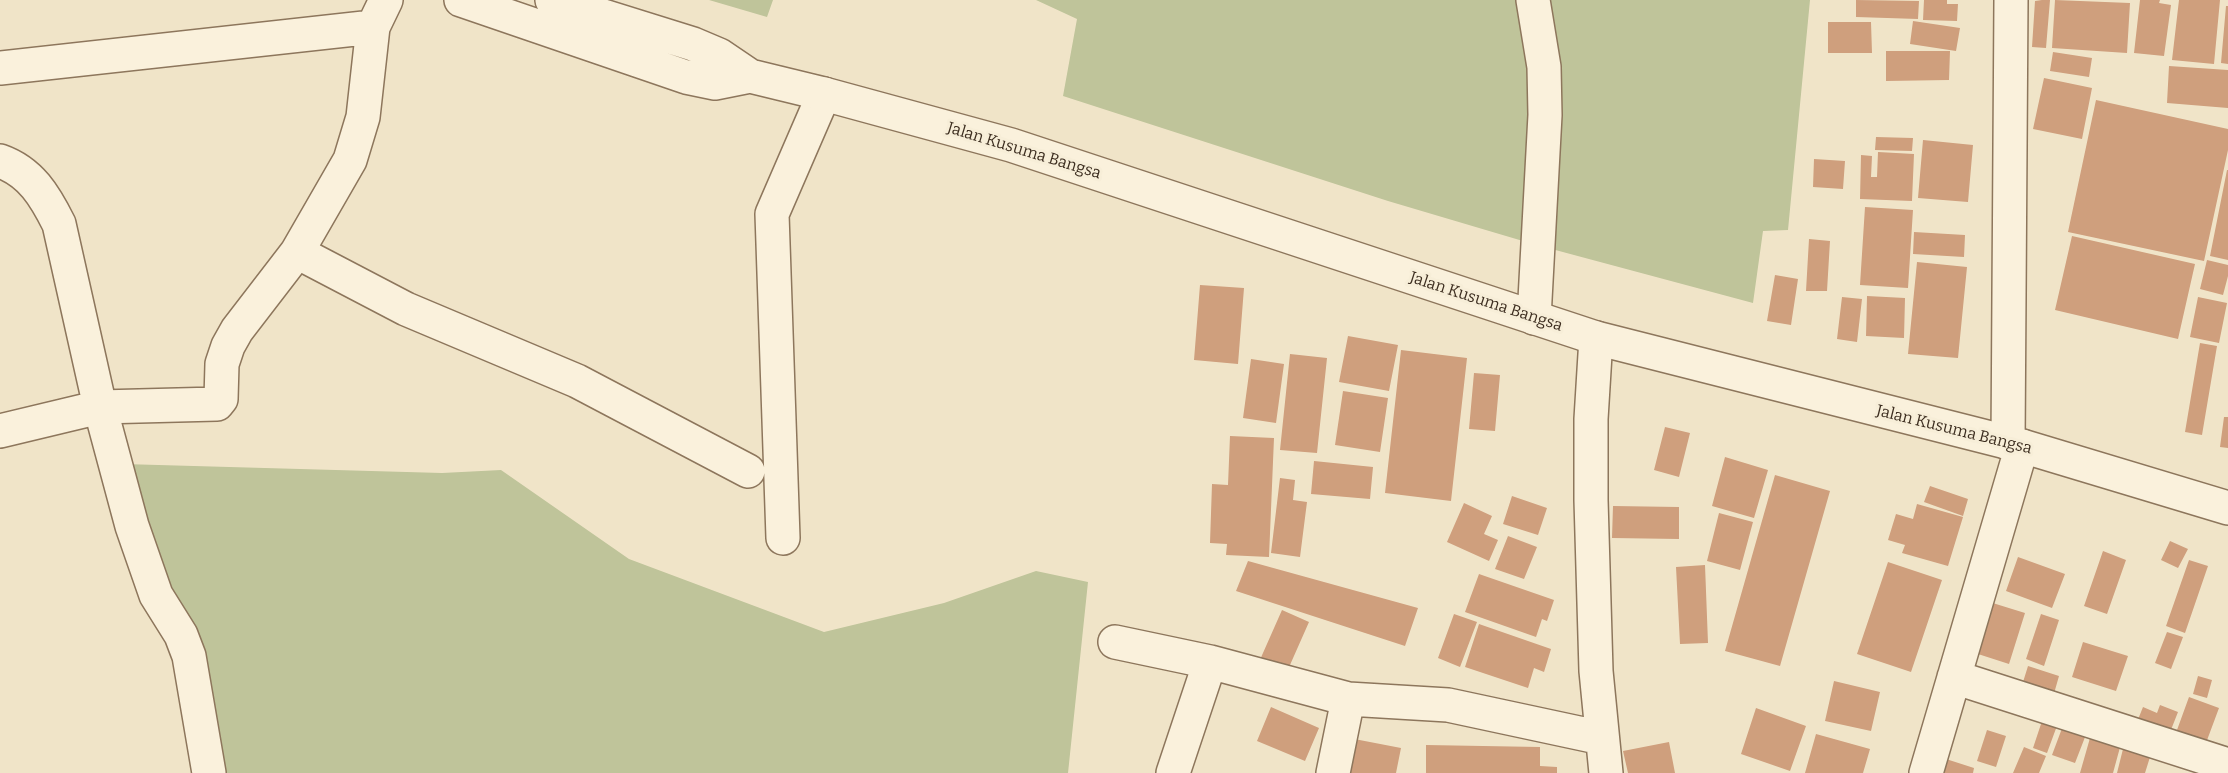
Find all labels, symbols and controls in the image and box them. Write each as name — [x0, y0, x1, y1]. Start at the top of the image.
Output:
street label: Jalan Kusuma Bangsa — [945, 118, 1103, 184]
street label: Jalan Kusuma Bangsa — [1407, 268, 1565, 336]
street label: Jalan Kusuma Bangsa — [1874, 401, 2034, 459]

